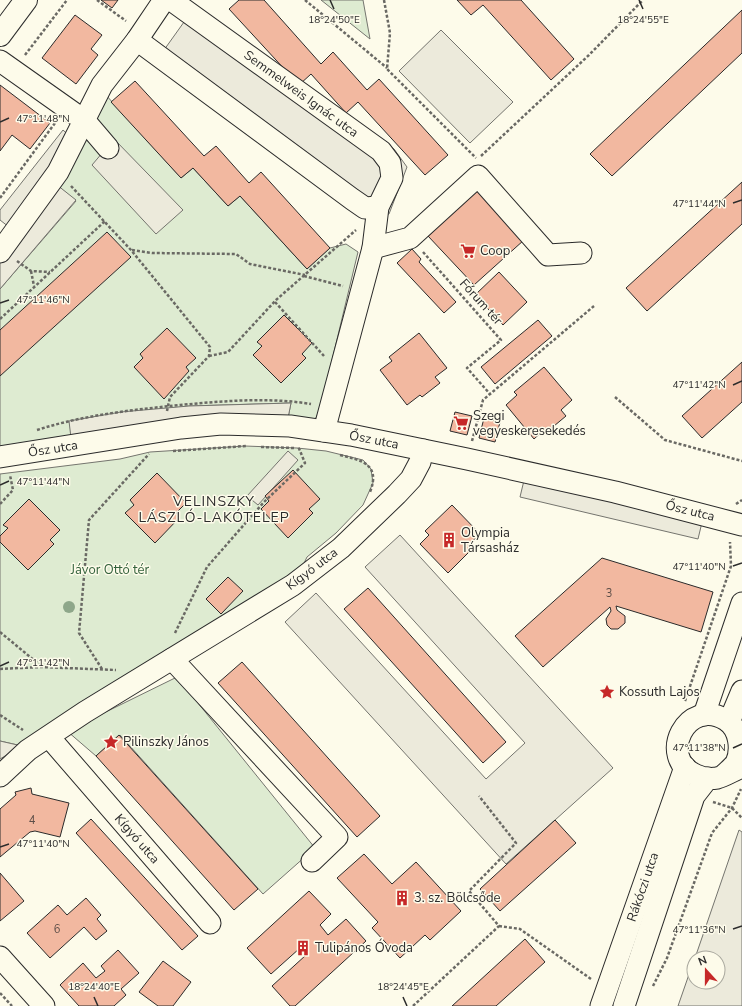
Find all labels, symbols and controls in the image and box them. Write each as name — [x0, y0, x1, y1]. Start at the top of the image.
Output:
text: 18°24'50"E — [308, 13, 360, 27]
text: 18°24'55"E — [617, 13, 669, 27]
street label: Semmelweis Ignác utca — [240, 46, 362, 142]
text: 47°11'48"N — [16, 112, 70, 126]
text: 47°11'44"N — [672, 197, 726, 211]
supermarket icon: Coop — [459, 242, 477, 260]
place label: Coop — [480, 242, 510, 260]
street label: Fórum tér — [455, 275, 507, 329]
text: 47°11'46"N — [16, 293, 70, 307]
text: 47°11'42"N — [672, 378, 726, 392]
place label: Szegi vegyeskeresekedés — [473, 407, 586, 440]
supermarket icon: Szegi vegyeskeresekedés — [452, 414, 470, 432]
street label: Ősz utca — [348, 425, 401, 454]
street label: Ősz utca — [27, 435, 79, 462]
text: 47°11'44"N — [16, 475, 70, 489]
district label: VELINSZKY LÁSZLÓ-LAKÓTELEP — [138, 492, 290, 527]
street label: Ősz utca — [663, 495, 717, 526]
place label: Olympia Társasház — [461, 524, 519, 557]
building icon: Olympia Társasház — [440, 531, 458, 549]
street label: Kígyó utca — [282, 544, 342, 594]
text: 47°11'40"N — [672, 560, 726, 574]
park label: Jávor Ottó tér — [70, 561, 150, 579]
house number: 3 — [606, 586, 612, 601]
text: 47°11'42"N — [16, 656, 70, 670]
place icon: Kossuth Lajos — [598, 683, 616, 701]
place label: Kossuth Lajos — [619, 683, 700, 701]
place icon: Pilinszky János — [102, 733, 120, 751]
place label: Pilinszky János — [123, 733, 209, 751]
text: 47°11'38"N — [672, 741, 726, 755]
street label: Kígyó utca — [110, 810, 164, 868]
house number: 4 — [29, 813, 36, 828]
text: 47°11'40"N — [16, 837, 70, 851]
street label: Rákóczi utca — [623, 850, 663, 924]
building icon: 3. sz. Bölcsőde — [393, 889, 411, 907]
place label: 3. sz. Bölcsőde — [414, 889, 500, 907]
house number: 6 — [54, 922, 61, 937]
text: 47°11'36"N — [672, 923, 726, 937]
place label: Tulipános Óvoda — [315, 938, 413, 957]
building icon: Tulipános Óvoda — [294, 939, 312, 957]
north arrow — [686, 950, 726, 990]
text: N — [696, 953, 709, 970]
text: 18°24'40"E — [68, 980, 120, 994]
text: 18°24'45"E — [377, 980, 429, 994]

